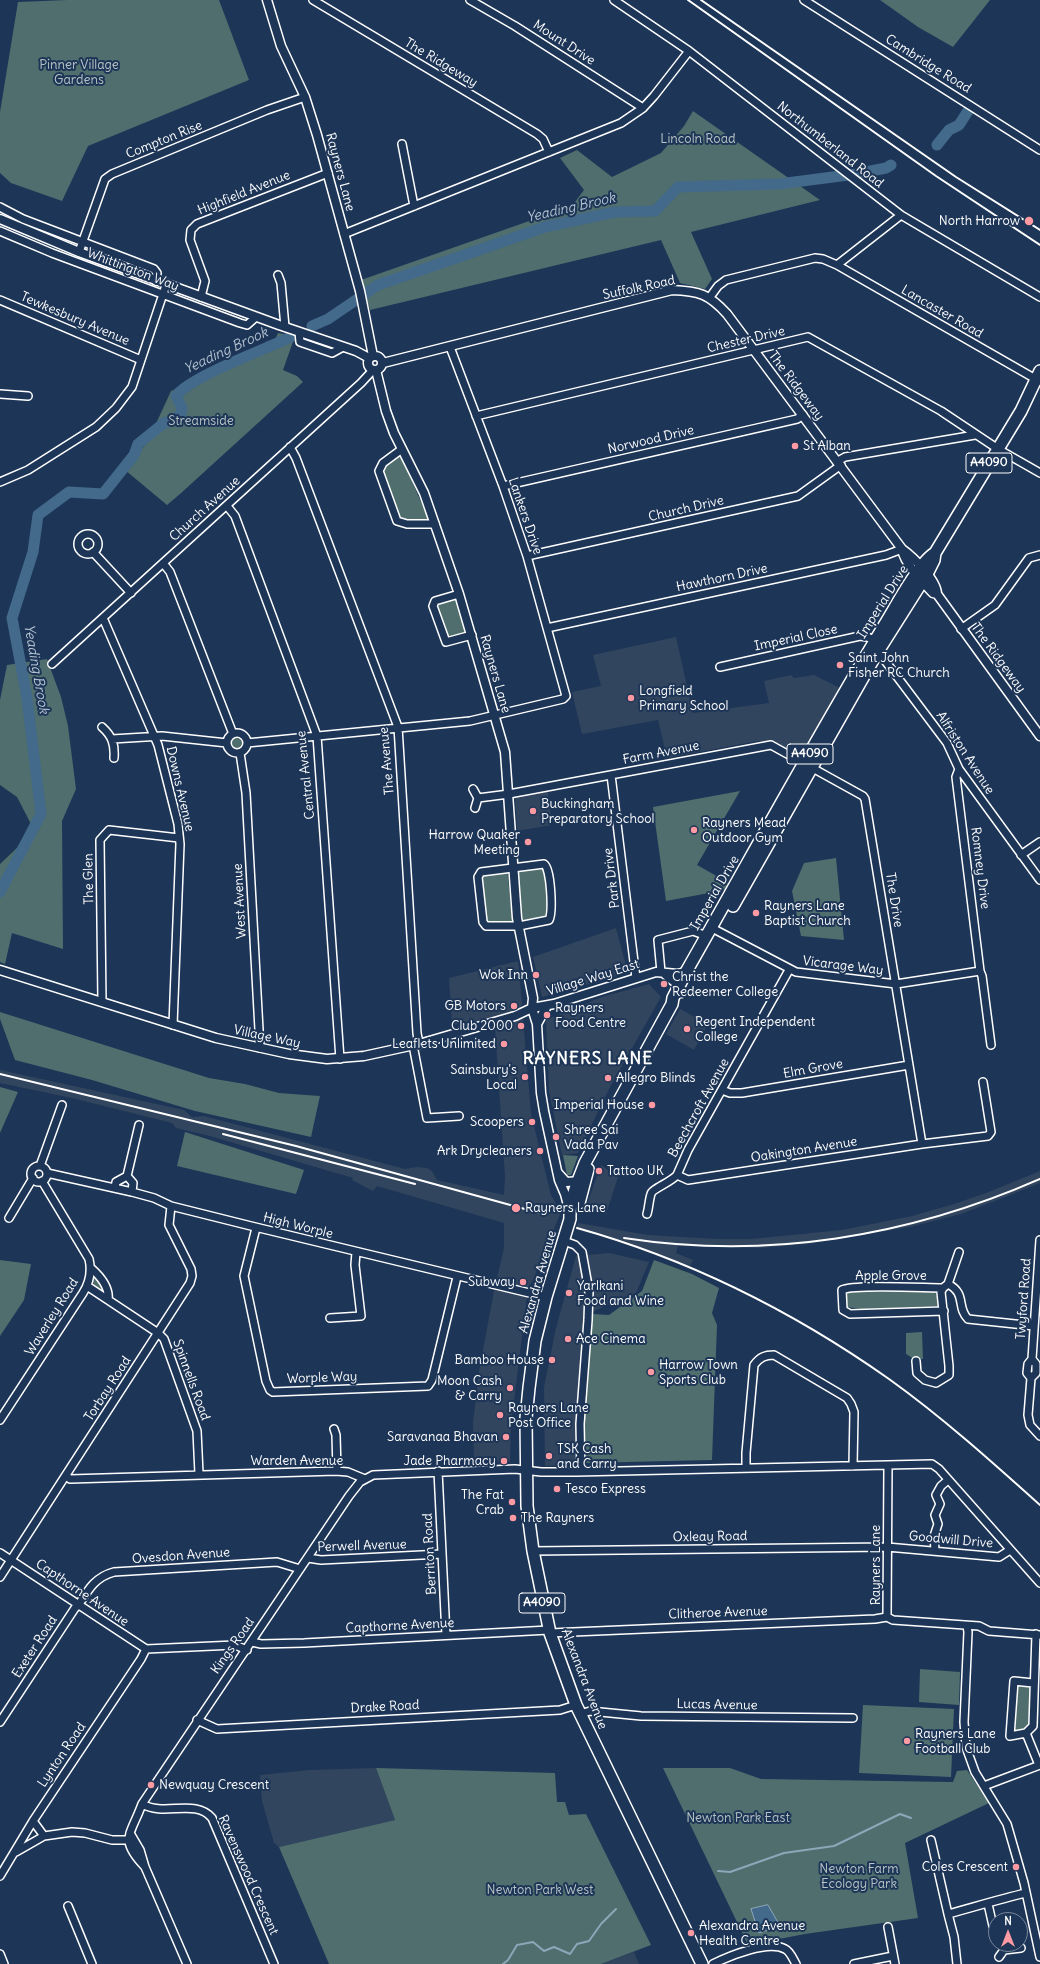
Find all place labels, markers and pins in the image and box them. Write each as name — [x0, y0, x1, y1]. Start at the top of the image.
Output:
place label: North Harrow — [939, 213, 1020, 229]
marker: North Harrow — [1023, 215, 1035, 227]
place label: St Alban — [803, 438, 851, 454]
marker: St Alban — [790, 441, 800, 451]
place label: Saint John Fisher RC Church — [848, 650, 950, 681]
marker: Saint John Fisher RC Church — [835, 660, 845, 670]
place label: Longfield Primary School — [639, 683, 729, 714]
marker: Longfield Primary School — [626, 693, 636, 703]
place label: Buckingham Preparatory School — [541, 796, 654, 827]
marker: Buckingham Preparatory School — [528, 806, 538, 816]
place label: Rayners Mead Outdoor Gym — [702, 815, 786, 846]
marker: Rayners Mead Outdoor Gym — [689, 825, 699, 835]
place label: Harrow Quaker Meeting — [429, 827, 520, 858]
marker: Harrow Quaker Meeting — [523, 837, 533, 847]
place label: Rayners Lane Baptist Church — [764, 898, 851, 929]
marker: Rayners Lane Baptist Church — [751, 908, 761, 918]
place label: Wok Inn — [479, 967, 528, 983]
place label: Christ the Redeemer College — [672, 969, 778, 1000]
marker: Wok Inn — [531, 970, 541, 980]
marker: Christ the Redeemer College — [659, 979, 669, 989]
place label: GB Motors — [444, 998, 506, 1014]
place label: Rayners Food Centre — [555, 1000, 626, 1031]
marker: GB Motors — [509, 1001, 519, 1011]
marker: Rayners Food Centre — [542, 1010, 552, 1020]
place label: Regent Independent College — [695, 1014, 815, 1045]
place label: Club 2000 — [451, 1018, 513, 1034]
marker: Club 2000 — [516, 1021, 526, 1031]
marker: Regent Independent College — [682, 1024, 692, 1034]
place label: Leaflets Unlimited — [392, 1036, 496, 1052]
marker: Leaflets Unlimited — [499, 1039, 509, 1049]
place label: Sainsbury's Local — [450, 1062, 517, 1093]
place label: Allegro Blinds — [616, 1070, 695, 1086]
marker: Sainsbury's Local — [520, 1072, 530, 1082]
marker: Allegro Blinds — [603, 1073, 613, 1083]
place label: Imperial House — [554, 1097, 644, 1113]
marker: Imperial House — [647, 1100, 657, 1110]
place label: Scoopers — [470, 1114, 524, 1130]
marker: Scoopers — [527, 1117, 537, 1127]
place label: Shree Sai Vada Pav — [564, 1122, 618, 1153]
marker: Shree Sai Vada Pav — [551, 1132, 561, 1142]
place label: Ark Drycleaners — [437, 1143, 532, 1159]
marker: Ark Drycleaners — [535, 1146, 545, 1156]
place label: Tattoo UK — [607, 1163, 664, 1179]
marker: Tattoo UK — [594, 1166, 604, 1176]
place label: Rayners Lane — [525, 1200, 606, 1216]
marker: Rayners Lane — [510, 1202, 522, 1214]
place label: Subway — [468, 1274, 515, 1290]
marker: Subway — [518, 1277, 528, 1287]
place label: Yarlkani Food and Wine — [577, 1278, 664, 1309]
marker: Yarlkani Food and Wine — [564, 1288, 574, 1298]
place label: Ace Cinema — [576, 1331, 646, 1347]
marker: Ace Cinema — [563, 1334, 573, 1344]
place label: Bamboo House — [455, 1352, 544, 1368]
marker: Bamboo House — [547, 1355, 557, 1365]
place label: Harrow Town Sports Club — [659, 1357, 738, 1388]
marker: Harrow Town Sports Club — [646, 1367, 656, 1377]
place label: Moon Cash & Carry — [437, 1373, 502, 1404]
marker: Moon Cash & Carry — [505, 1383, 515, 1393]
place label: Rayners Lane Post Office — [508, 1400, 589, 1431]
marker: Rayners Lane Post Office — [495, 1410, 505, 1420]
place label: Saravanaa Bhavan — [387, 1429, 498, 1445]
marker: Saravanaa Bhavan — [501, 1432, 511, 1442]
place label: TSK Cash and Carry — [557, 1441, 617, 1472]
marker: TSK Cash and Carry — [544, 1451, 554, 1461]
place label: Jade Pharmacy — [404, 1453, 496, 1469]
marker: Jade Pharmacy — [499, 1456, 509, 1466]
place label: Tesco Express — [565, 1481, 646, 1497]
marker: Tesco Express — [552, 1484, 562, 1494]
place label: The Fat Crab — [461, 1487, 504, 1518]
marker: The Fat Crab — [507, 1497, 517, 1507]
place label: The Rayners — [521, 1510, 594, 1526]
marker: The Rayners — [508, 1513, 518, 1523]
place label: Rayners Lane Football Club — [915, 1726, 996, 1757]
marker: Rayners Lane Football Club — [902, 1736, 912, 1746]
place label: Newquay Crescent — [159, 1777, 269, 1793]
marker: Newquay Crescent — [146, 1780, 156, 1790]
place label: Coles Crescent — [922, 1859, 1008, 1875]
marker: Coles Crescent — [1011, 1862, 1021, 1872]
place label: Alexandra Avenue Health Centre — [699, 1918, 805, 1949]
marker: Alexandra Avenue Health Centre — [686, 1928, 696, 1938]

